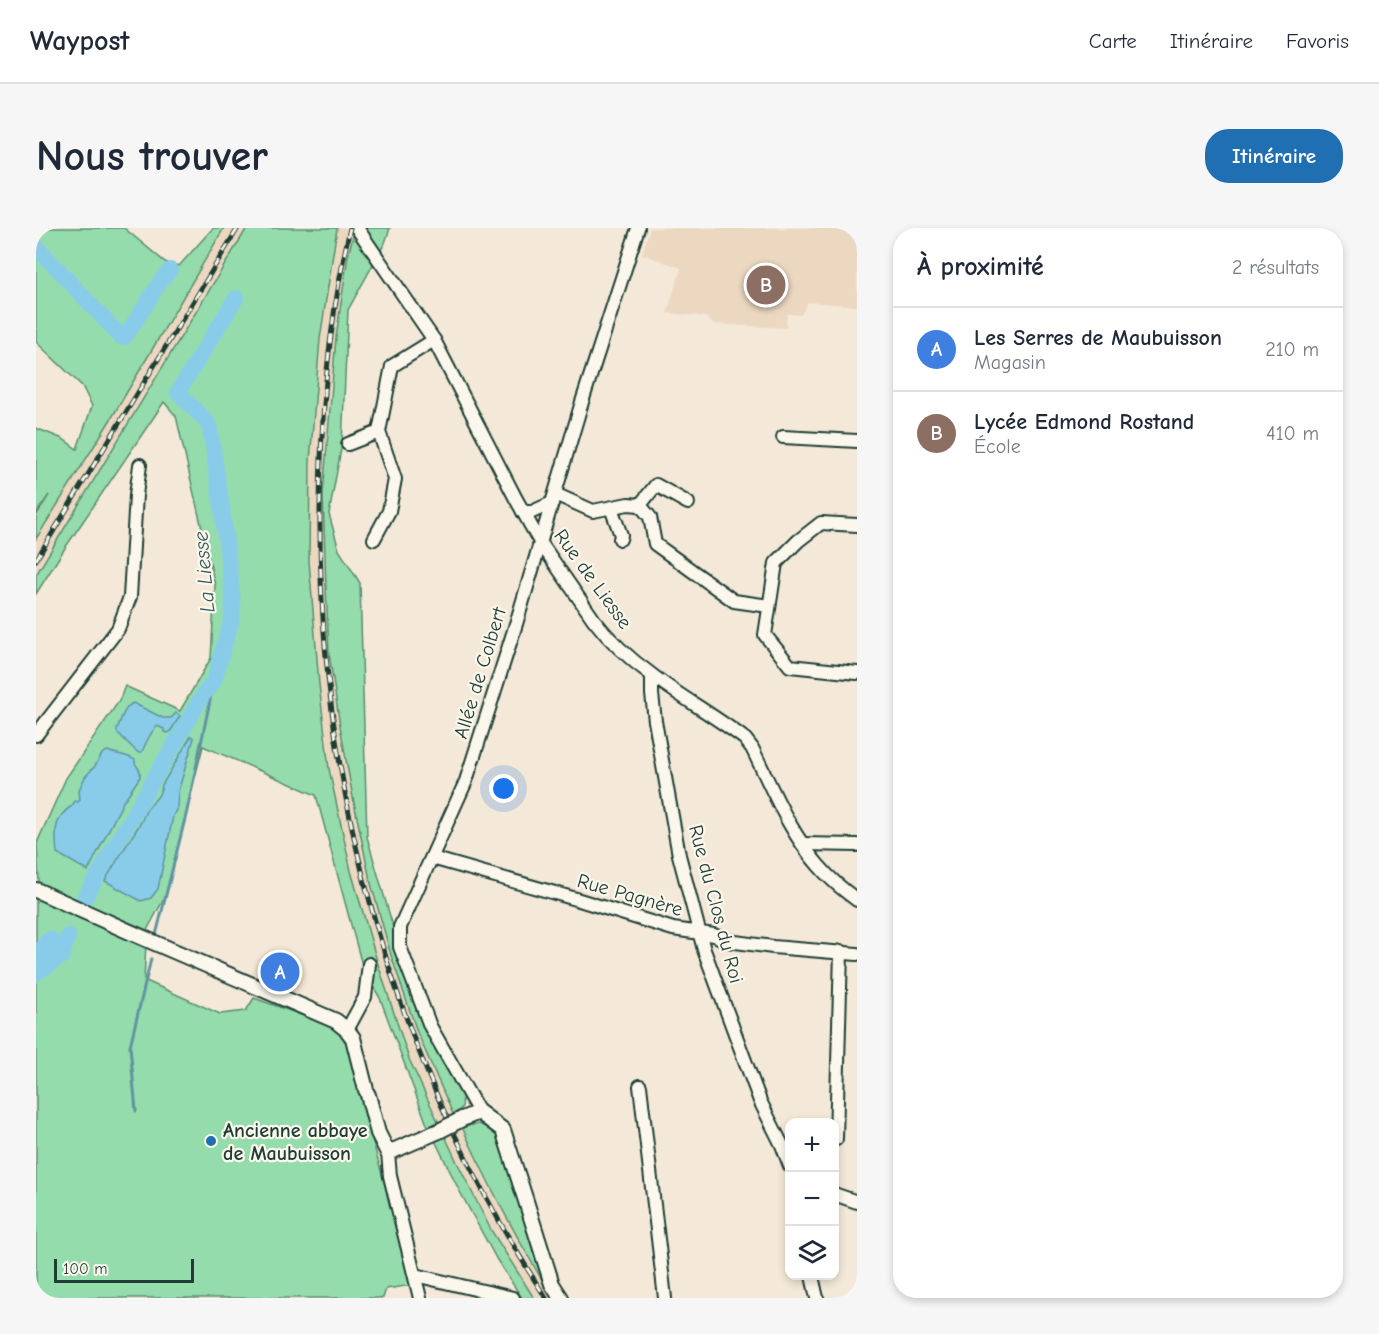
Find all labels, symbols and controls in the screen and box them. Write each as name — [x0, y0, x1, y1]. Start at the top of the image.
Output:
text: Waypost — [30, 25, 130, 57]
text: Carte — [1089, 29, 1137, 53]
text: Itinéraire — [1170, 29, 1253, 53]
text: Favoris — [1286, 29, 1349, 53]
button: Itinéraire — [1205, 129, 1343, 183]
text: Nous trouver — [36, 132, 268, 181]
text: À proximité — [917, 252, 1044, 282]
text: 2 résultats — [1232, 256, 1319, 279]
pin: B — [746, 262, 786, 308]
text: Les Serres de Maubuisson — [974, 325, 1222, 351]
text: A — [931, 338, 942, 361]
text: 210 m — [1265, 338, 1319, 361]
text: Magasin — [974, 351, 1046, 374]
text: Lycée Edmond Rostand — [974, 409, 1194, 435]
text: B — [930, 422, 943, 445]
text: 410 m — [1266, 422, 1319, 445]
text: École — [974, 435, 1021, 458]
street label: Rue de Liesse — [549, 525, 637, 633]
water label: La Liesse — [188, 530, 220, 614]
street label: Allée de Colbert — [449, 603, 511, 741]
your location — [489, 774, 518, 803]
street label: Rue du Clos du Roi — [684, 822, 748, 986]
street label: Rue Pagnère — [575, 869, 685, 921]
pin: A — [260, 950, 300, 994]
map controls — [785, 1118, 839, 1280]
button: + — [785, 1118, 839, 1172]
place label: Ancienne abbaye de Maubuisson — [223, 1119, 368, 1165]
marker: Ancienne abbaye de Maubuisson — [204, 1134, 218, 1148]
button: − — [785, 1172, 839, 1226]
button: layers — [785, 1226, 839, 1280]
scale bar — [54, 1256, 194, 1284]
text: 100 m — [63, 1260, 107, 1278]

